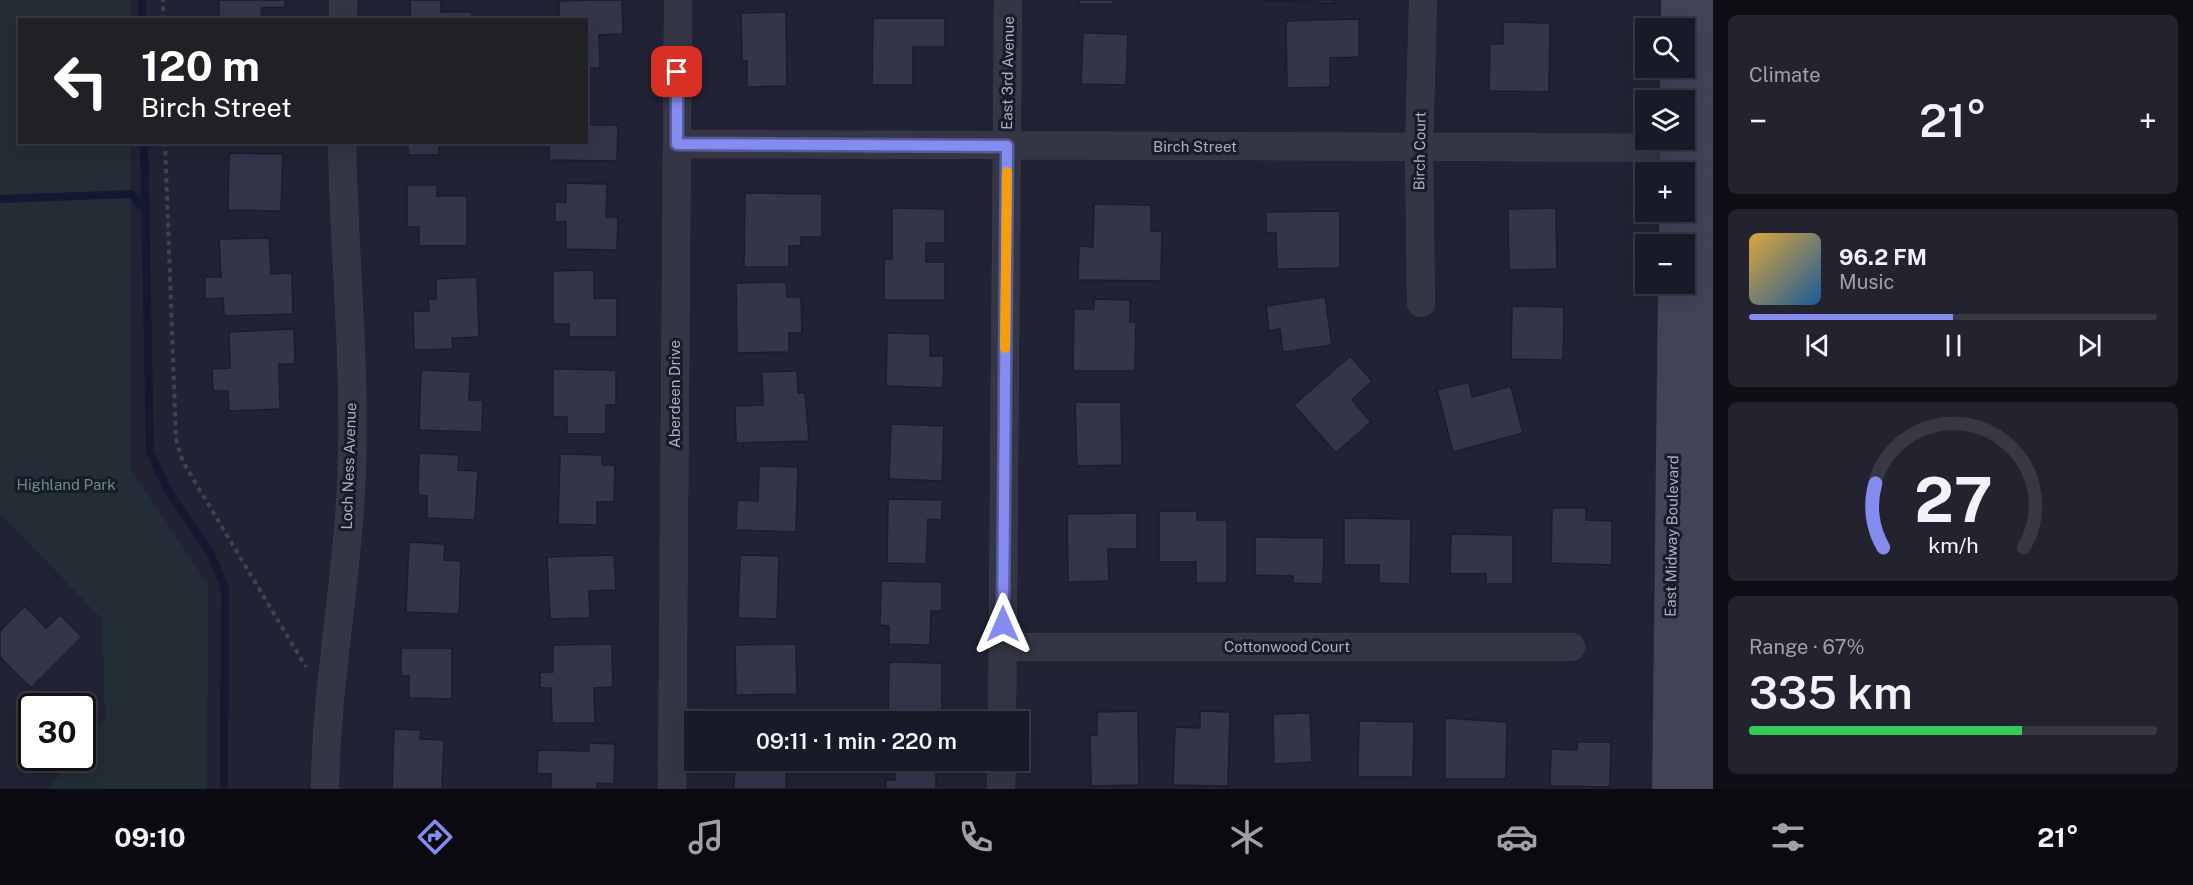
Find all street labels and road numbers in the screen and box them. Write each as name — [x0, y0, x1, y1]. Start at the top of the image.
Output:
street label: East 3rd Avenue — [998, 16, 1017, 130]
street label: Birch Court — [1410, 111, 1429, 191]
street label: Birch Street — [1153, 138, 1237, 155]
street label: Aberdeen Drive — [666, 340, 683, 448]
street label: Loch Ness Avenue — [338, 402, 359, 530]
street label: East Midway Boulevard — [1662, 455, 1681, 617]
street label: Cottonwood Court — [1224, 638, 1350, 655]

